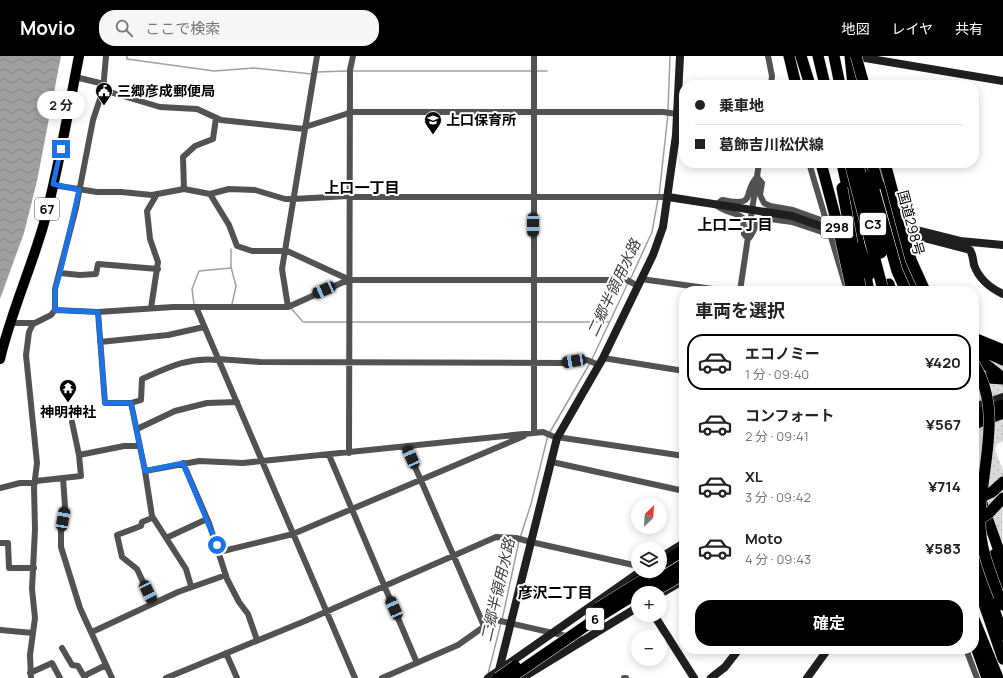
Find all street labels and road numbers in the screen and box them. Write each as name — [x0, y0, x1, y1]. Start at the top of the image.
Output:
street label: 国道298号 — [894, 188, 929, 258]
road number: 67 — [35, 198, 59, 220]
road number: C3 — [860, 213, 886, 235]
road number: 298 — [821, 216, 853, 238]
road number: 6 — [586, 608, 604, 630]

